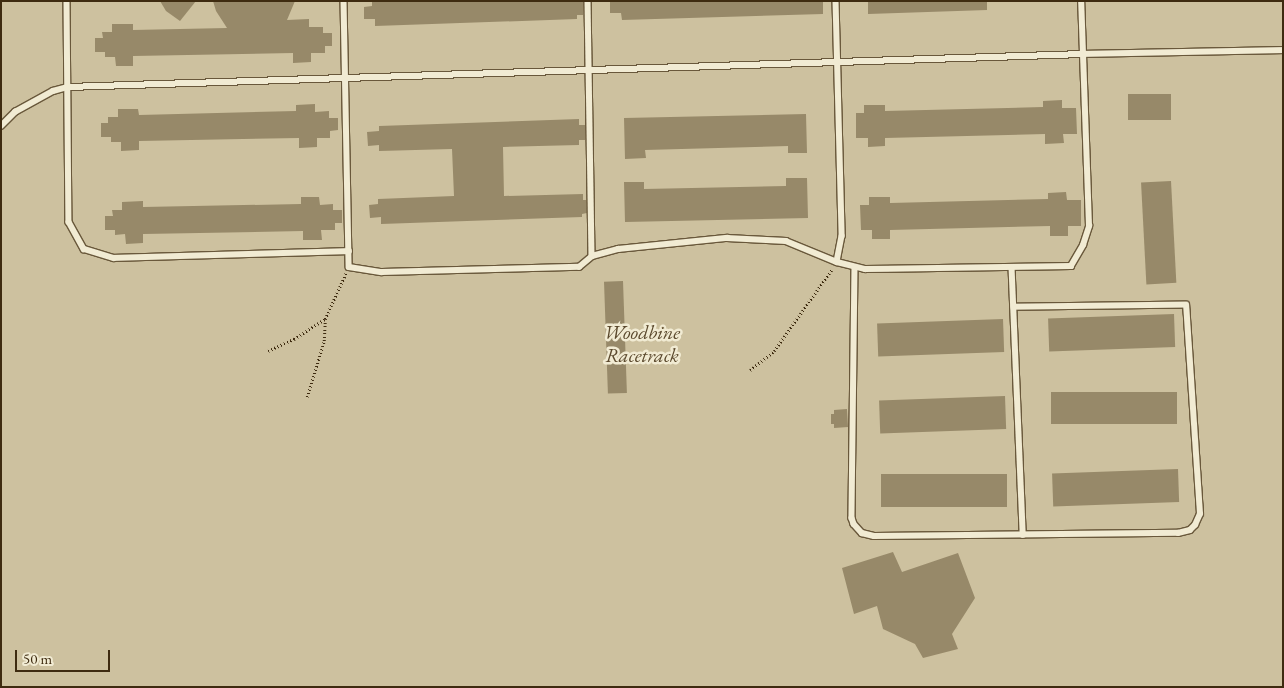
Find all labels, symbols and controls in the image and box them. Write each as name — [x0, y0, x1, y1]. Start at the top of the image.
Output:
park label: Woodbine Racetrack — [604, 320, 680, 367]
scale bar — [18, 640, 112, 672]
text: 50 m — [23, 649, 52, 668]

